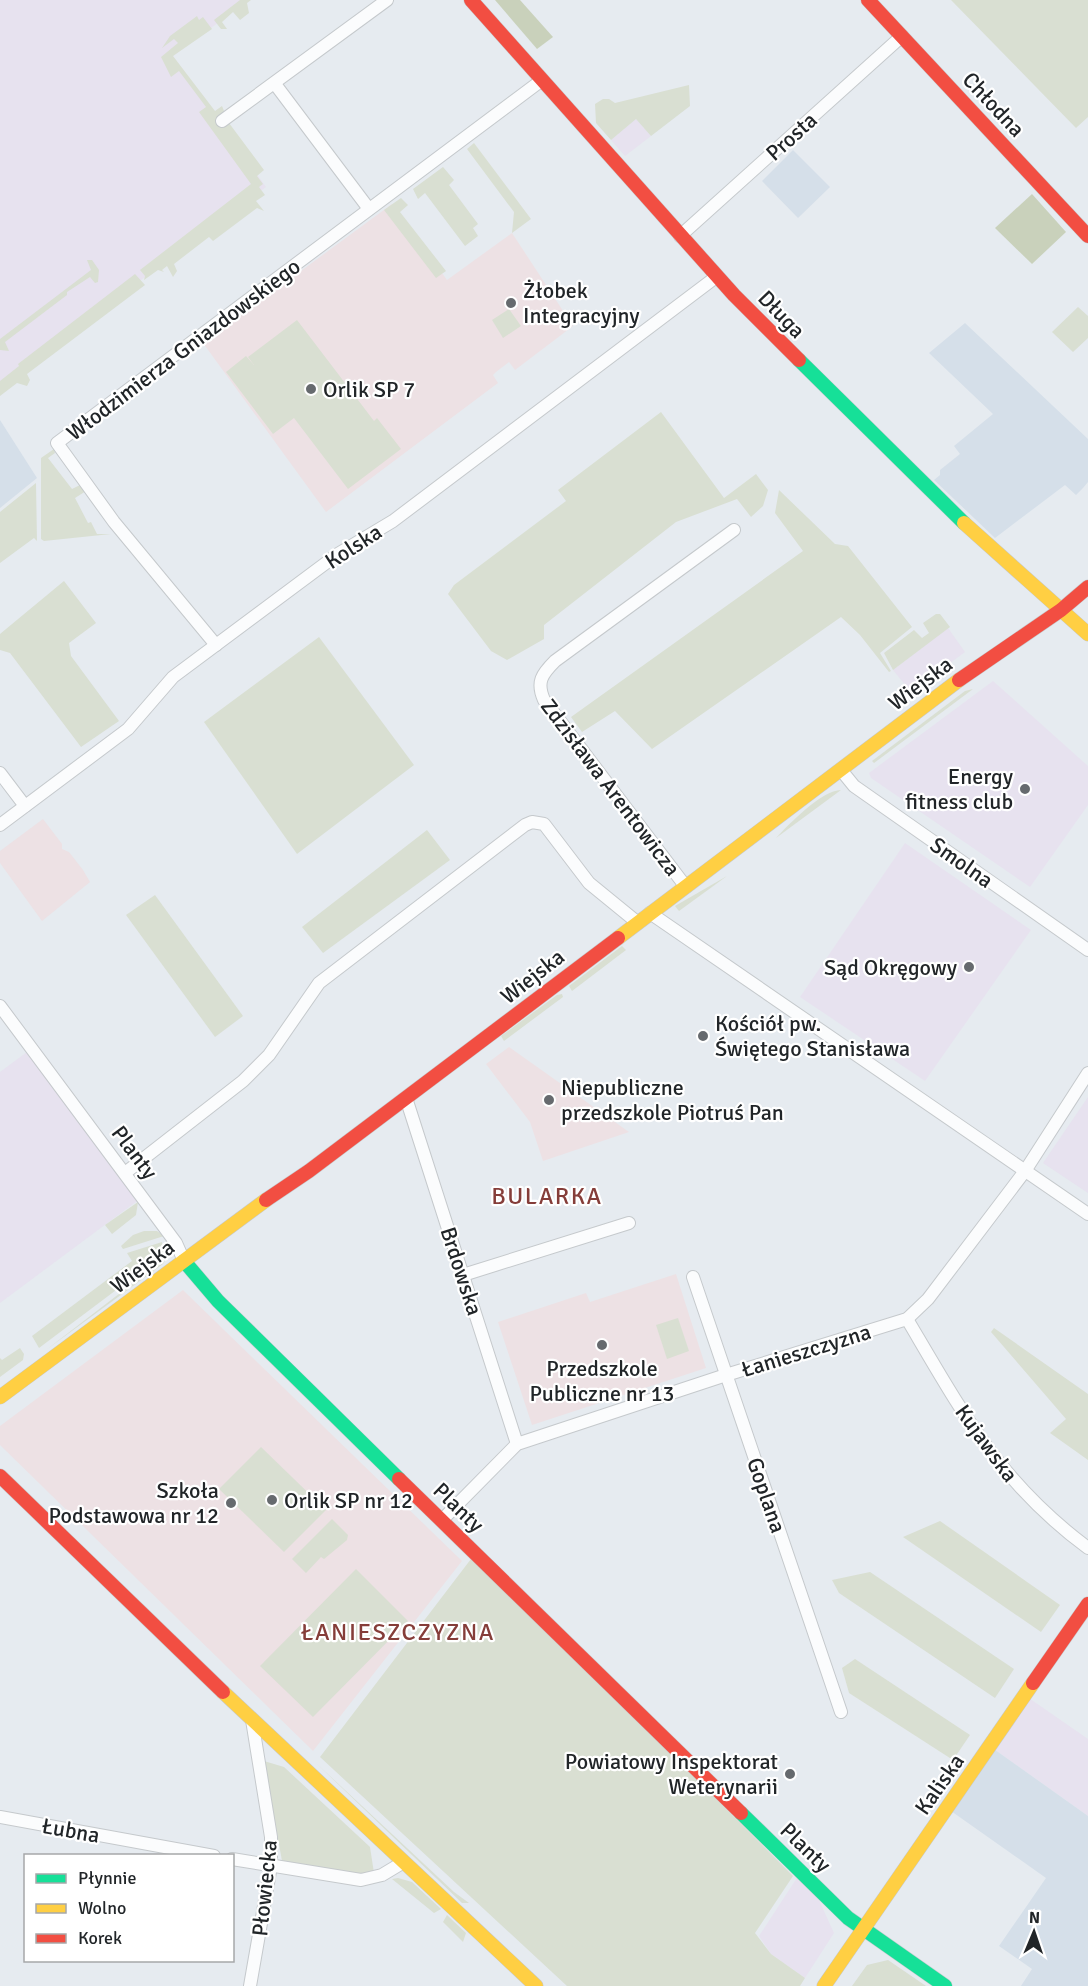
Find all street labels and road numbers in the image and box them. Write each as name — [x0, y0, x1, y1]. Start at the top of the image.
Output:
street label: Chłodna — [957, 66, 1030, 142]
street label: Prosta — [760, 106, 823, 166]
street label: Włodzimierza Gniazdowskiego — [61, 253, 306, 446]
street label: Długa — [752, 285, 811, 344]
street label: Kolska — [320, 518, 387, 575]
street label: Wiejska — [883, 650, 958, 716]
street label: Zdzisława Arentowicza — [535, 693, 686, 881]
street label: Smolna — [925, 831, 998, 894]
street label: Wiejska — [495, 943, 570, 1010]
street label: Planty — [106, 1120, 164, 1185]
street label: Brdowska — [435, 1223, 488, 1319]
street label: Wiejska — [105, 1233, 180, 1299]
street label: Łanieszczyzna — [738, 1318, 874, 1383]
street label: Kujawska — [949, 1399, 1024, 1487]
street label: Goplana — [741, 1454, 792, 1536]
street label: Planty — [428, 1477, 490, 1538]
street label: Kaliska — [909, 1749, 970, 1820]
street label: Łubna — [40, 1812, 102, 1849]
street label: Planty — [775, 1817, 837, 1878]
street label: Płowiecka — [246, 1839, 283, 1938]

